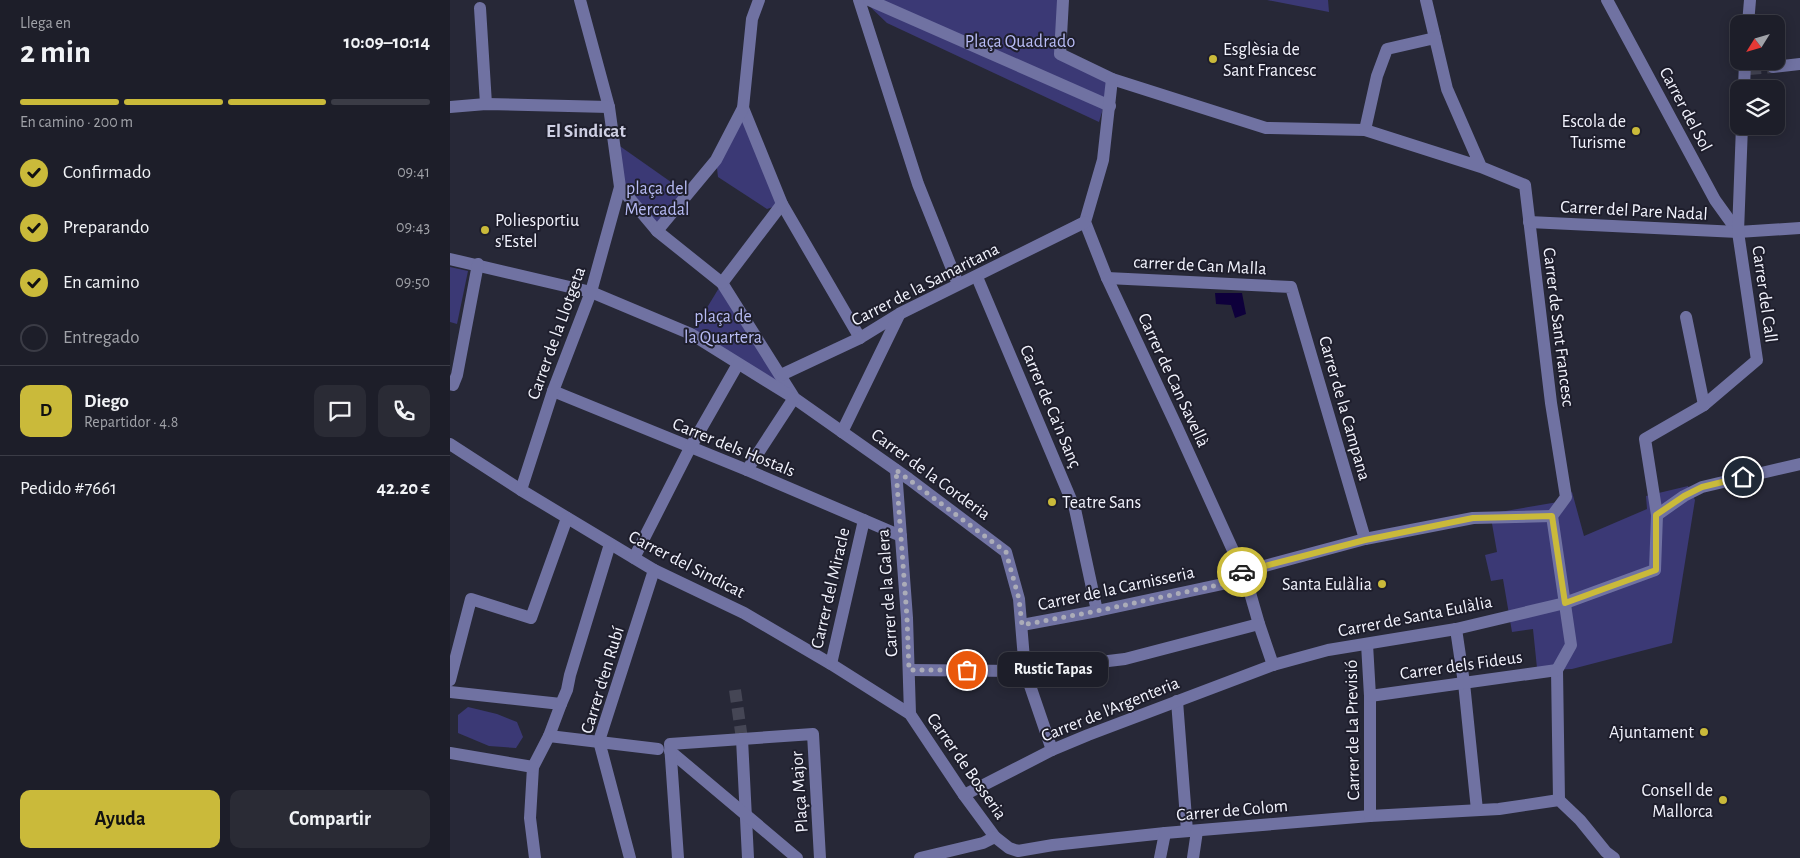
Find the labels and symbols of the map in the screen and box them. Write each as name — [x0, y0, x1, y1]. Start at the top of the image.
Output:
north arrow — [1730, 15, 1785, 70]
park label: Plaça Quadrado — [965, 33, 1075, 51]
place label: Esglèsia de Sant Francesc — [1223, 41, 1316, 80]
marker: Esglèsia de Sant Francesc — [1207, 53, 1219, 65]
street label: Carrer del Sol — [1655, 64, 1715, 155]
place label: Escola de Turisme — [1562, 113, 1626, 152]
district label: El Sindicat — [546, 122, 626, 141]
marker: Escola de Turisme — [1630, 125, 1642, 137]
park label: plaça del Mercadal — [624, 180, 690, 219]
street label: Carrer del Pare Nadal — [1560, 198, 1708, 224]
place label: Poliesportiu s'Estel — [495, 212, 579, 251]
marker: Poliesportiu s'Estel — [479, 224, 491, 236]
street label: Carrer de la Samaritana — [849, 240, 1002, 330]
street label: Carrer del Call — [1748, 244, 1780, 344]
street label: Carrer de Sant Francesc — [1539, 247, 1577, 408]
street label: carrer de Can Malla — [1133, 254, 1267, 278]
street label: Carrer de la Llotgeta — [525, 265, 589, 402]
park label: plaça de la Quartera — [684, 308, 762, 347]
street label: Carrer de Can Savellà — [1134, 311, 1212, 450]
street label: Carrer de la Campana — [1315, 334, 1373, 483]
street label: Carrer de Ca'n Sanç — [1016, 342, 1084, 470]
street label: Carrer dels Hostals — [670, 415, 797, 481]
street label: Carrer de la Corderia — [868, 426, 993, 524]
pin — [1722, 456, 1764, 498]
place label: Teatre Sans — [1062, 494, 1141, 512]
marker: Teatre Sans — [1046, 496, 1058, 508]
street label: Carrer del Miracle — [808, 526, 854, 650]
street label: Carrer del Sindicat — [625, 528, 748, 602]
street label: Carrer de la Galera — [875, 528, 901, 657]
courier — [1217, 547, 1267, 597]
street label: Carrer de la Carnisseria — [1036, 564, 1196, 614]
place label: Santa Eulàlia — [1282, 576, 1372, 594]
marker: Santa Eulàlia — [1376, 578, 1388, 590]
street label: Carrer de Santa Eulàlia — [1337, 593, 1494, 641]
street label: Carrer d'en Rubí — [578, 624, 628, 736]
street label: Carrer dels Fideus — [1399, 648, 1524, 683]
pin — [946, 649, 988, 691]
callout: Rustic Tapas — [997, 652, 1107, 688]
street label: Carrer de La Previsió — [1343, 659, 1363, 800]
street label: Carrer de l'Argenteria — [1039, 674, 1182, 746]
street label: Carrer de Bosseria — [923, 710, 1009, 823]
place label: Ajuntament — [1609, 724, 1694, 742]
marker: Ajuntament — [1698, 726, 1710, 738]
street label: Plaça Major — [788, 750, 812, 833]
place label: Consell de Mallorca — [1642, 782, 1713, 821]
marker: Consell de Mallorca — [1717, 794, 1729, 806]
street label: Carrer de Colom — [1175, 797, 1289, 825]

